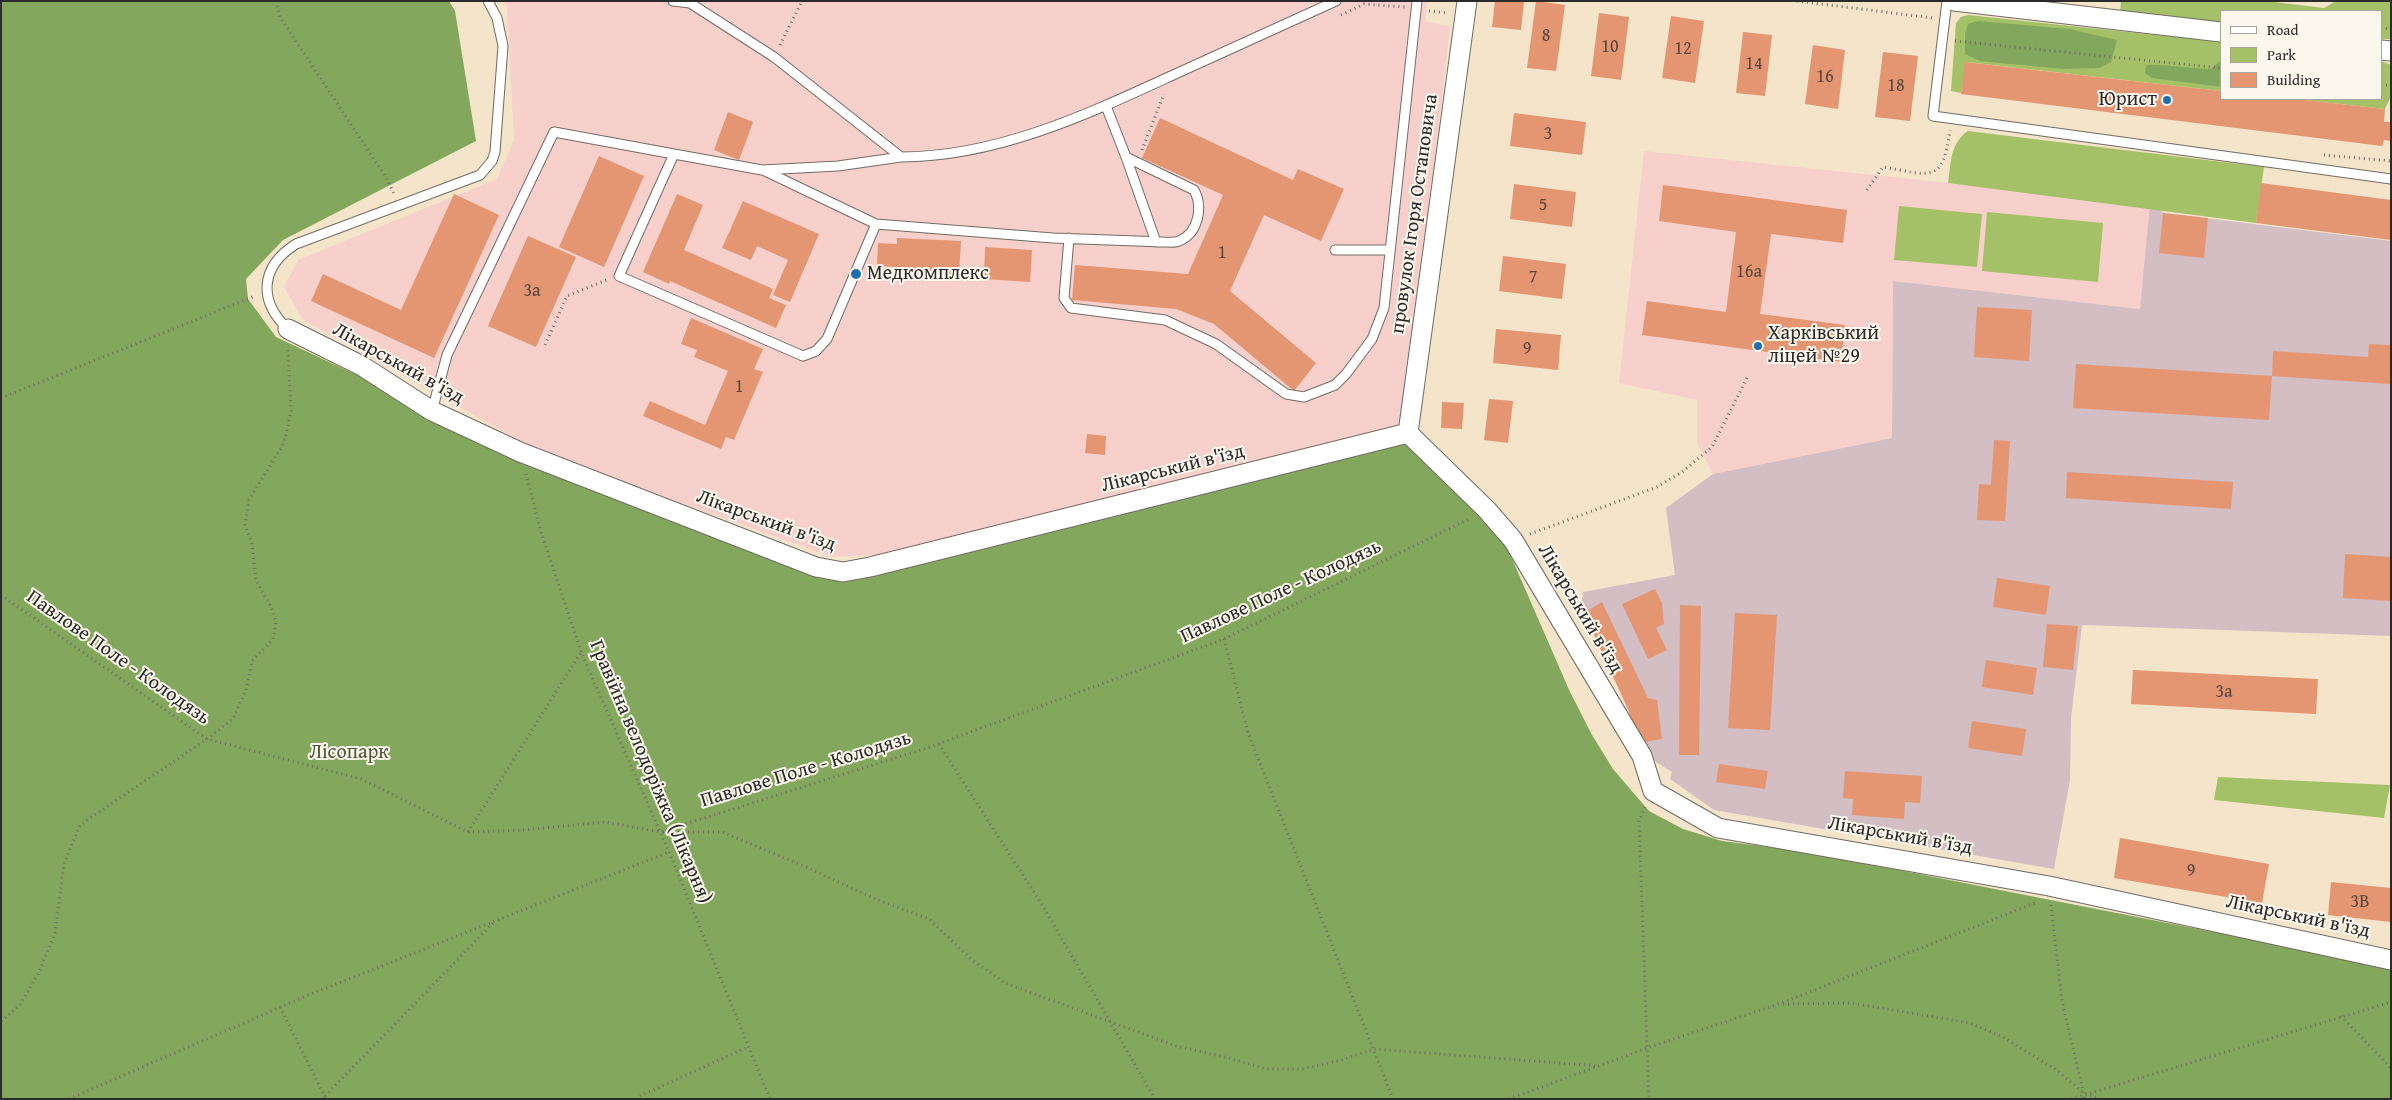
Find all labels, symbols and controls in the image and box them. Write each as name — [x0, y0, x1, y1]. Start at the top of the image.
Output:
legend — [2220, 10, 2382, 100]
text: Road — [2267, 19, 2298, 40]
house number: 8 — [1542, 25, 1550, 47]
house number: 10 — [1601, 36, 1619, 58]
house number: 12 — [1674, 38, 1692, 60]
text: Park — [2267, 44, 2296, 65]
house number: 14 — [1745, 53, 1763, 75]
house number: 16 — [1816, 66, 1834, 88]
text: Building — [2267, 69, 2320, 90]
house number: 18 — [1887, 75, 1905, 97]
place label: Юрист — [2099, 88, 2157, 112]
street label: провулок Ігоря Остаповича — [1386, 93, 1444, 335]
marker: Юрист — [2161, 94, 2173, 106]
house number: 3 — [1544, 123, 1552, 145]
house number: 5 — [1539, 194, 1547, 216]
house number: 1 — [1218, 242, 1226, 264]
house number: 16а — [1736, 261, 1762, 283]
place label: Медкомплекс — [867, 262, 989, 286]
house number: 7 — [1529, 266, 1537, 288]
marker: Медкомплекс — [849, 267, 863, 281]
house number: 3а — [523, 280, 541, 302]
street label: Лікарський в'їзд — [328, 318, 468, 410]
place label: Харківський ліцей №29 — [1768, 322, 1879, 369]
house number: 9 — [1523, 338, 1531, 360]
marker: Харківський ліцей №29 — [1752, 340, 1764, 352]
house number: 1 — [735, 376, 743, 398]
street label: Лікарський в'їзд — [1099, 440, 1247, 498]
street label: Лікарський в'їзд — [693, 485, 839, 557]
street label: Павлове Поле - Колодязь — [1177, 535, 1385, 649]
street label: Лікарський в'їзд — [1532, 540, 1628, 678]
street label: Павлове Поле - Колодязь — [21, 585, 215, 731]
street label: Гравійна велодоріжка (Лікарня) — [584, 637, 716, 907]
house number: 3а — [2215, 681, 2233, 703]
street label: Павлове Поле - Колодязь — [698, 727, 914, 813]
park label: Лісопарк — [309, 741, 389, 765]
street label: Лікарський в'їзд — [1826, 811, 1974, 861]
house number: 9 — [2187, 860, 2195, 882]
street label: Лікарський в'їзд — [2224, 890, 2372, 944]
house number: 3В — [2351, 891, 2369, 913]

